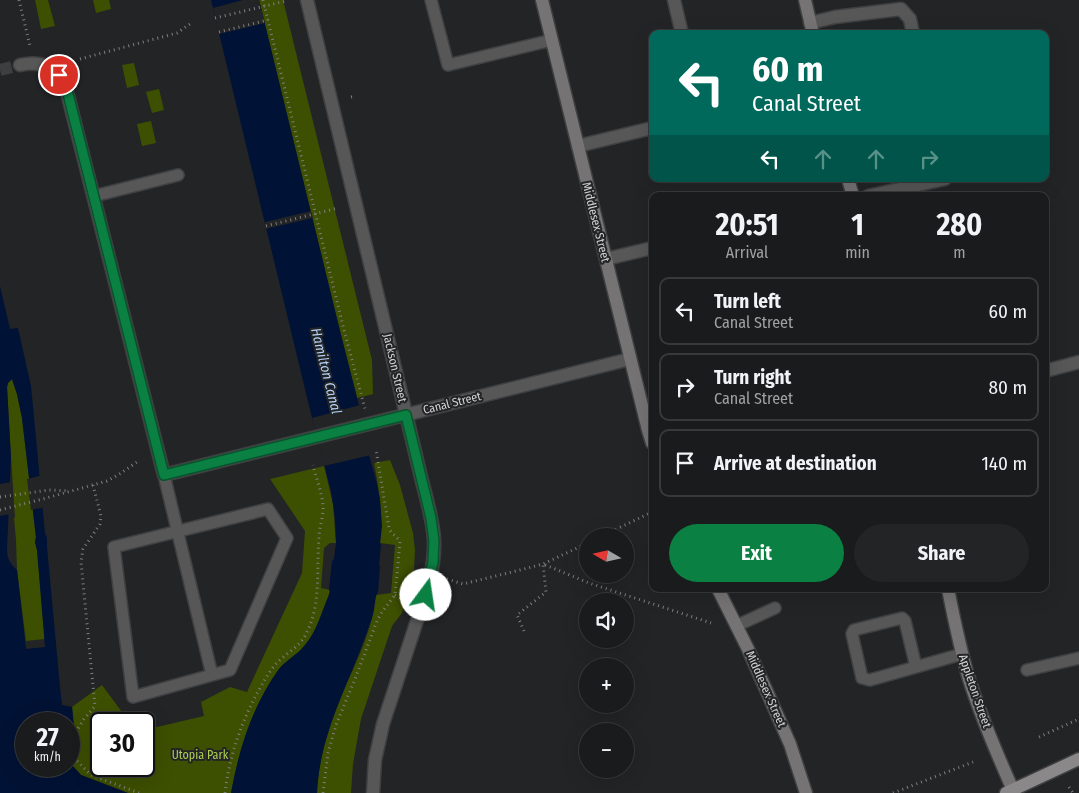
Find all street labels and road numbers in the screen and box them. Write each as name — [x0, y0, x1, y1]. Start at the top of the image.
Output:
street label: Middlesex Street — [579, 181, 613, 264]
street label: Jackson Street — [380, 332, 410, 404]
street label: Canal Street — [421, 389, 483, 417]
street label: Middlesex Street — [743, 649, 789, 729]
street label: Appleton Street — [956, 652, 994, 730]

